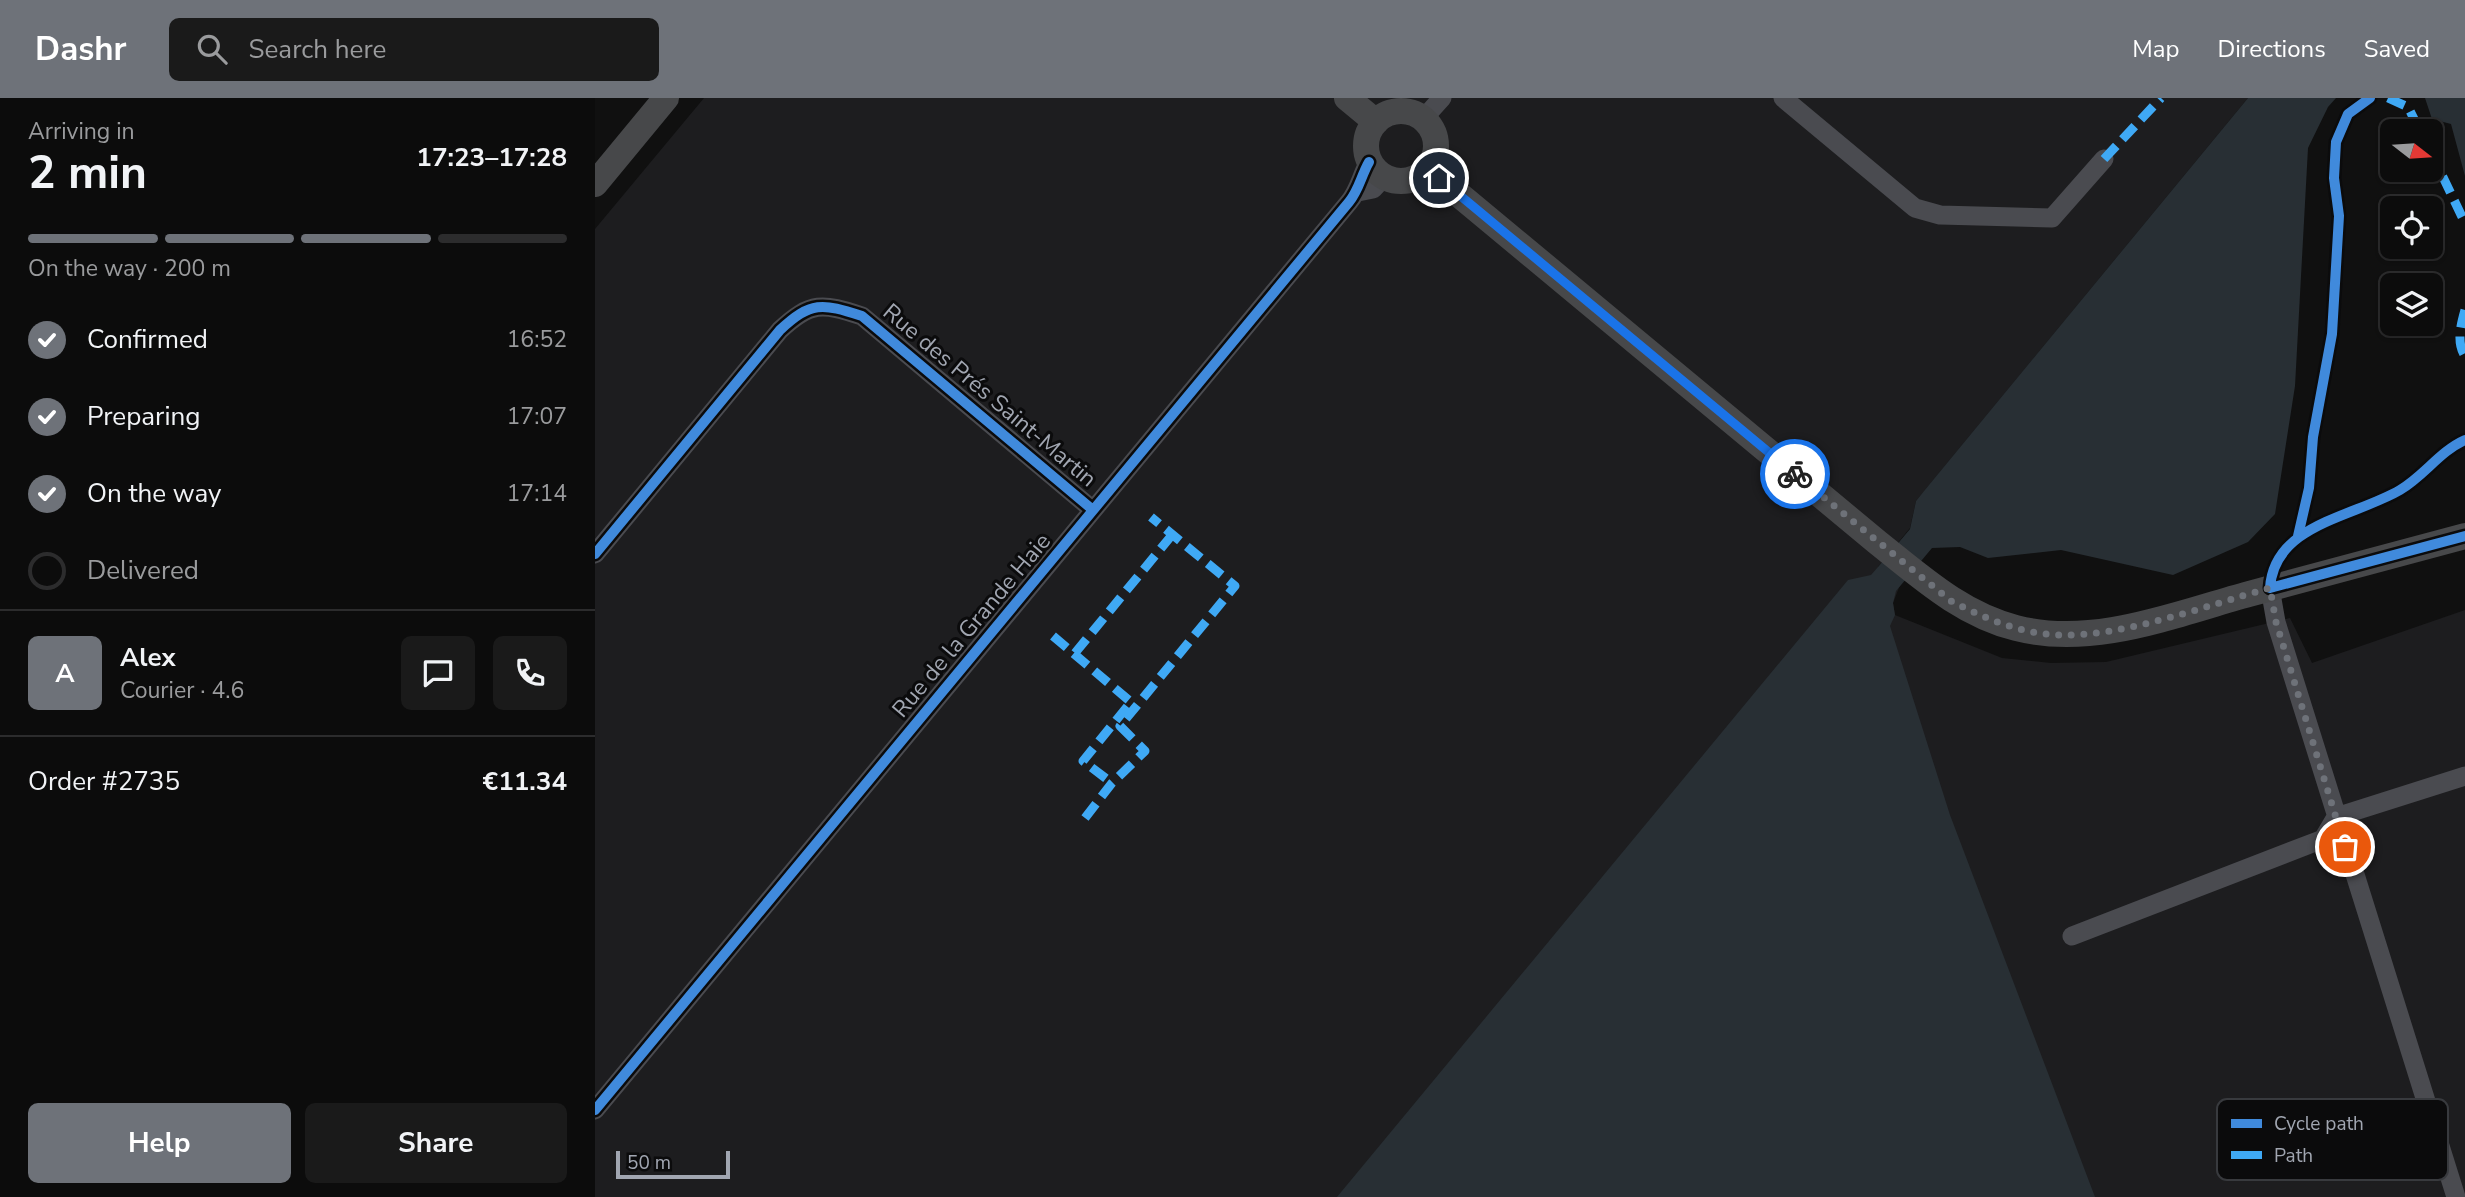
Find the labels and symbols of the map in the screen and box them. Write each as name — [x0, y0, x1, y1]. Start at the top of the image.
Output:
north arrow — [2380, 119, 2443, 182]
pin — [1409, 148, 1469, 208]
street label: Rue des Prés Saint-Martin — [876, 297, 1103, 494]
courier — [1760, 439, 1830, 509]
street label: Rue de la Grande Haie — [885, 527, 1058, 724]
pin — [2315, 817, 2375, 877]
legend — [2217, 1099, 2448, 1180]
text: Cycle path — [2274, 1111, 2364, 1137]
text: Path — [2274, 1143, 2313, 1169]
scale bar — [616, 1148, 730, 1180]

